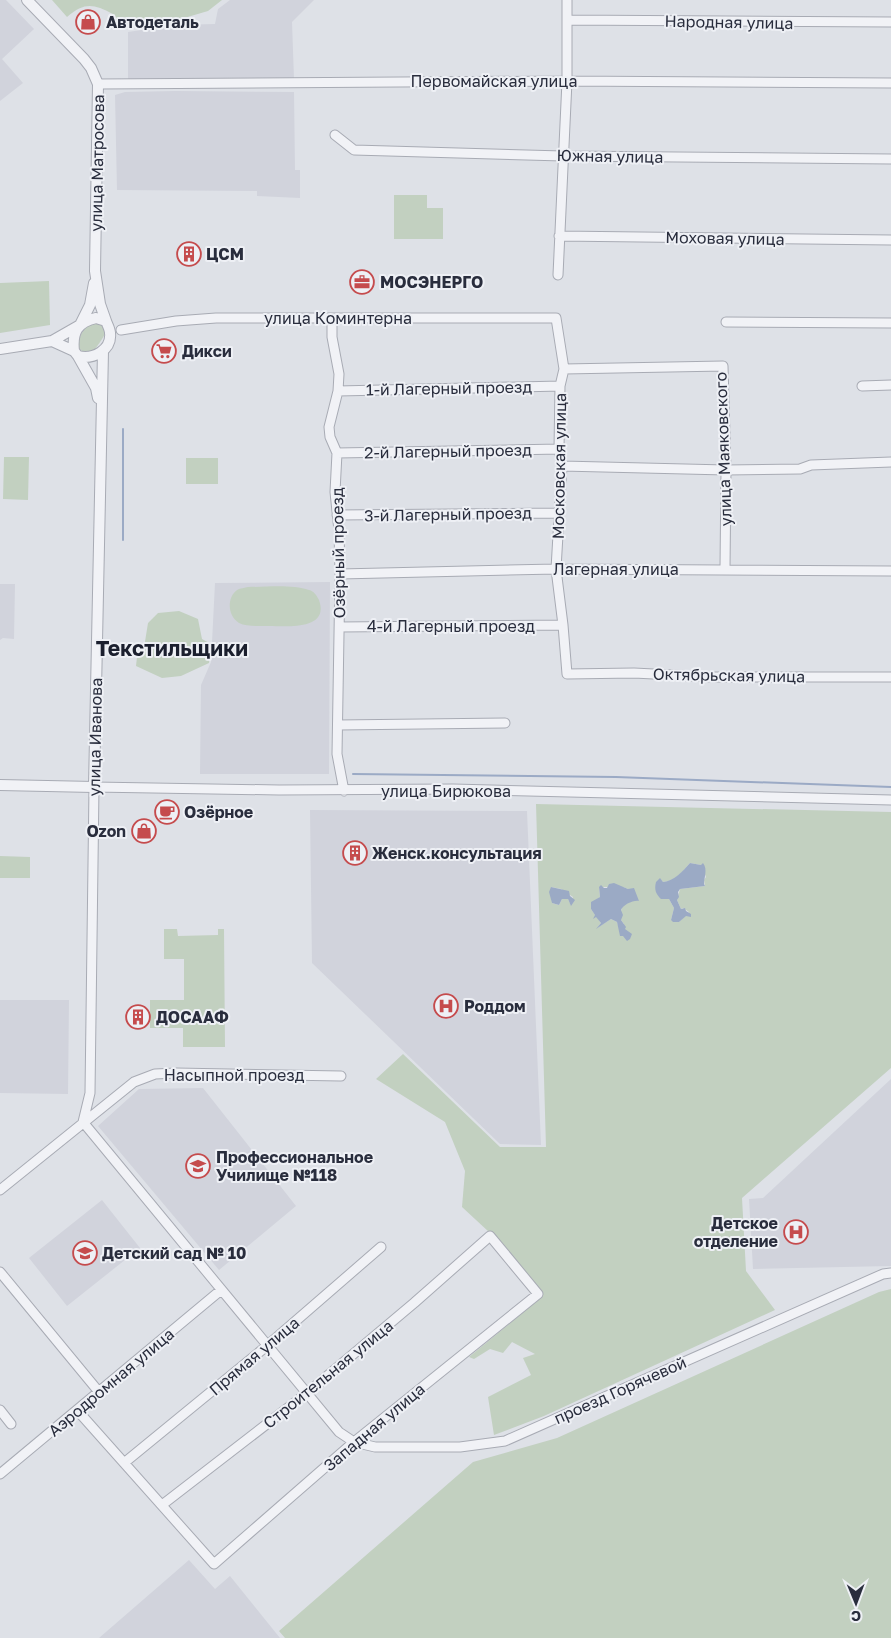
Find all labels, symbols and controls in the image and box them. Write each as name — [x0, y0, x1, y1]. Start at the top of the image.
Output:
shop icon: Автодеталь — [75, 9, 101, 35]
street label: Народная улица — [664, 11, 794, 33]
place label: Автодеталь — [106, 12, 199, 32]
street label: Первомайская улица — [411, 71, 577, 91]
street label: улица Матросова — [86, 94, 108, 232]
street label: Южная улица — [557, 145, 663, 167]
street label: Моховая улица — [665, 227, 785, 249]
building icon: ЦСМ — [176, 241, 202, 267]
place label: ЦСМ — [206, 244, 244, 264]
office icon: МОСЭНЕРГО — [349, 269, 375, 295]
place label: МОСЭНЕРГО — [380, 272, 483, 292]
street label: улица Коминтерна — [264, 308, 412, 328]
supermarket icon: Дикси — [151, 338, 177, 364]
place label: Дикси — [182, 341, 232, 361]
street label: улица Маяковского — [710, 372, 736, 526]
street label: 1-й Лагерный проезд — [366, 377, 532, 399]
street label: Московская улица — [548, 393, 570, 539]
street label: 2-й Лагерный проезд — [364, 440, 532, 462]
street label: Озёрный проезд — [327, 487, 349, 619]
street label: 3-й Лагерный проезд — [364, 503, 532, 525]
street label: Лагерная улица — [553, 559, 679, 579]
street label: 4-й Лагерный проезд — [367, 616, 535, 636]
district label: Текстильщики — [96, 635, 248, 661]
street label: Октябрьская улица — [653, 664, 805, 686]
street label: улица Иванова — [84, 678, 106, 796]
street label: улица Бирюкова — [381, 781, 511, 801]
cafe icon: Озёрное — [154, 799, 180, 825]
place label: Озёрное — [184, 802, 253, 822]
shop icon: Ozon — [131, 818, 157, 844]
place label: Ozon — [86, 821, 126, 841]
building icon: Женск.консультация — [342, 840, 368, 866]
place label: Женск.консультация — [372, 843, 542, 863]
hospital icon: Роддом — [433, 993, 459, 1019]
place label: Роддом — [464, 996, 526, 1016]
building icon: ДОСААФ — [125, 1004, 151, 1030]
place label: ДОСААФ — [156, 1007, 229, 1027]
street label: Насыпной проезд — [164, 1065, 305, 1085]
place label: Профессиональное Училище №118 — [216, 1147, 373, 1185]
school or university icon: Профессиональное Училище №118 — [185, 1153, 211, 1179]
place label: Детское отделение — [694, 1213, 778, 1251]
hospital icon: Детское отделение — [783, 1219, 809, 1245]
school or university icon: Детский сад № 10 — [72, 1240, 98, 1266]
place label: Детский сад № 10 — [102, 1243, 246, 1263]
street label: Прямая улица — [205, 1312, 303, 1400]
street label: Строительная улица — [259, 1315, 397, 1433]
street label: Аэродромная улица — [44, 1324, 178, 1440]
street label: проезд Горячевой — [551, 1352, 689, 1428]
street label: Западная улица — [319, 1379, 429, 1475]
north arrow — [831, 1578, 881, 1628]
text: С — [851, 1608, 861, 1625]

